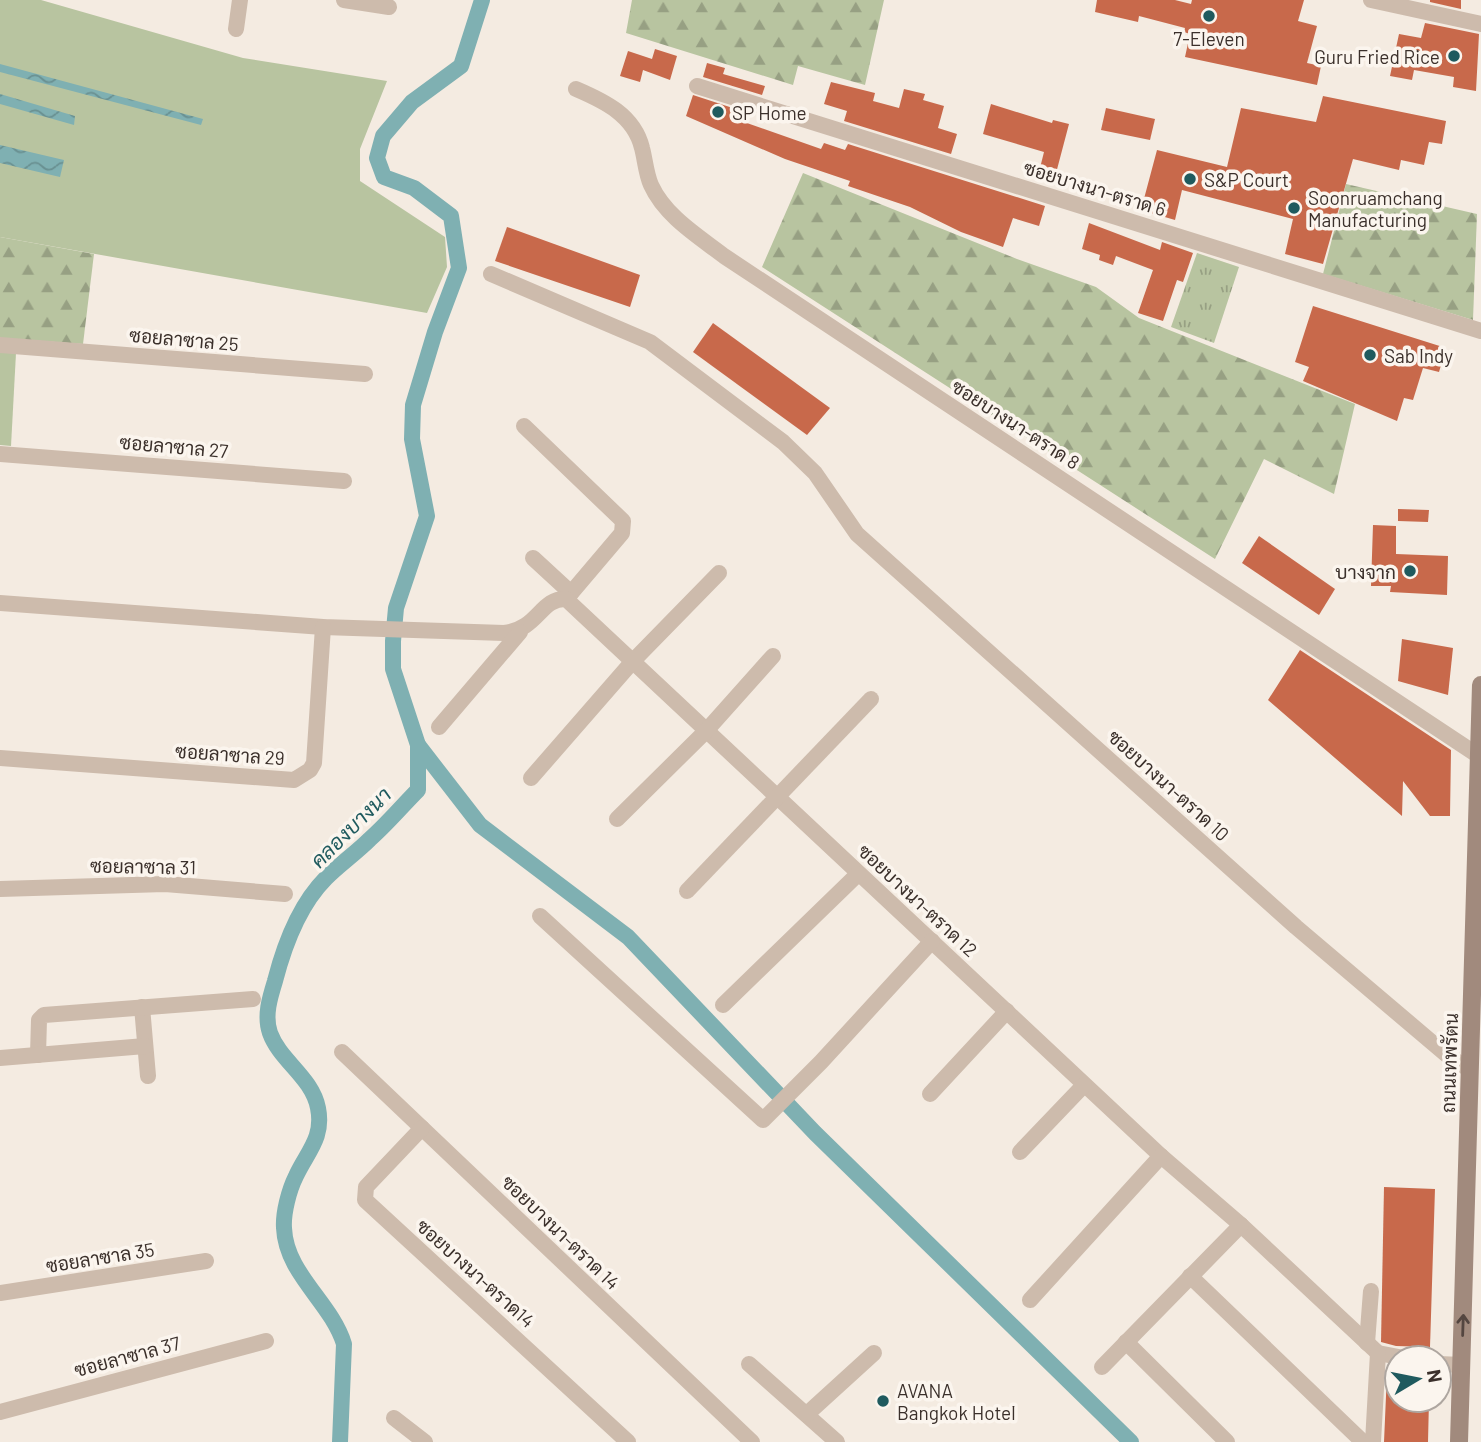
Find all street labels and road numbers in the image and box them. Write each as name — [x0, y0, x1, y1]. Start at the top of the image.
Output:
street label: ซอยบางนา-ตราด 6 — [1021, 155, 1169, 221]
street label: ซอยลาซาล 25 — [128, 323, 240, 355]
street label: ซอยบางนา-ตราด 8 — [948, 374, 1084, 474]
street label: ซอยลาซาล 27 — [119, 430, 229, 462]
street label: ซอยบางนา-ตราด 10 — [1104, 725, 1234, 845]
street label: ซอยลาซาล 29 — [174, 739, 286, 769]
street label: ซอยบางนา-ตราด 12 — [854, 839, 982, 961]
street label: ซอยลาซาล 31 — [90, 854, 196, 878]
street label: ถนนเทพรัตน — [1436, 1013, 1462, 1113]
street label: ซอยบางนา-ตราด 14 — [497, 1170, 625, 1294]
street label: ซอยบางนา-ตราด14 — [412, 1214, 540, 1332]
street label: ซอยลาซาล 35 — [44, 1237, 156, 1277]
street label: ซอยลาซาล 37 — [72, 1331, 182, 1381]

